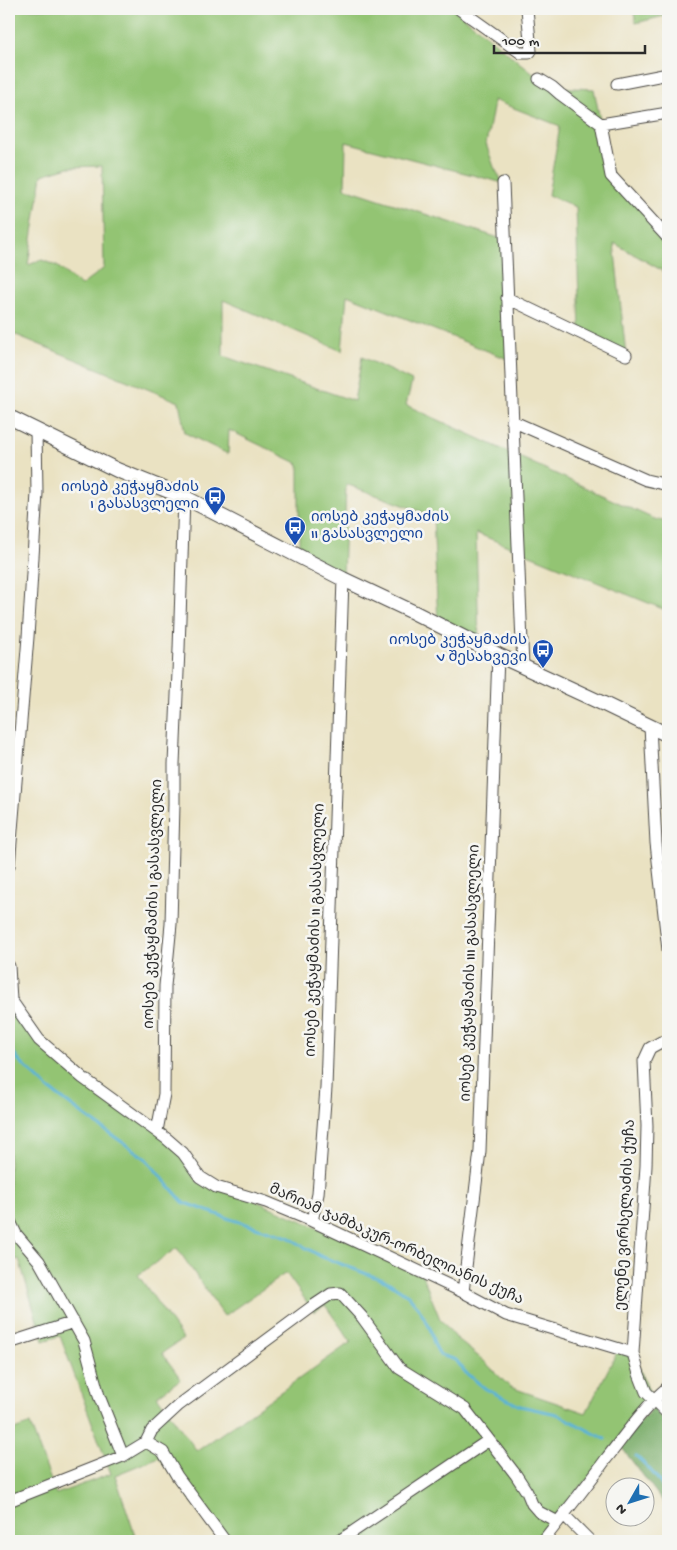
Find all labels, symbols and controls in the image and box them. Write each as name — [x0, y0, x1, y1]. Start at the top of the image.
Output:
scale bar — [494, 22, 646, 54]
text: 100 m — [501, 33, 540, 51]
place label: იოსებ კეჭაყმაძის I გასასვლელი — [61, 479, 199, 514]
bus stop icon: იოსებ კეჭაყმაძის I გასასვლელი — [203, 485, 227, 516]
place label: იოსებ კეჭაყმაძის II გასასვლელი — [311, 509, 449, 544]
bus stop icon: იოსებ კეჭაყმაძის II გასასვლელი — [283, 515, 307, 546]
place label: იოსებ კეჭაყმაძის V შესახვევი — [389, 632, 527, 667]
bus stop icon: იოსებ კეჭაყმაძის V შესახვევი — [531, 638, 555, 669]
street label: იოსებ კეჭაყმაძის I გასასვლელი — [141, 779, 167, 1029]
street label: იოსებ კეჭაყმაძის II გასასვლელი — [303, 803, 329, 1057]
street label: იოსებ კეჭაყმაძის III გასასვლელი — [458, 844, 484, 1102]
street label: ელენე ვირსელაძის ქუჩა — [612, 1119, 640, 1311]
street label: მარიამ ჯამბაკურ-ორბელიანის ქუჩა — [266, 1181, 526, 1309]
north arrow — [604, 1478, 654, 1528]
text: N — [612, 1500, 631, 1518]

